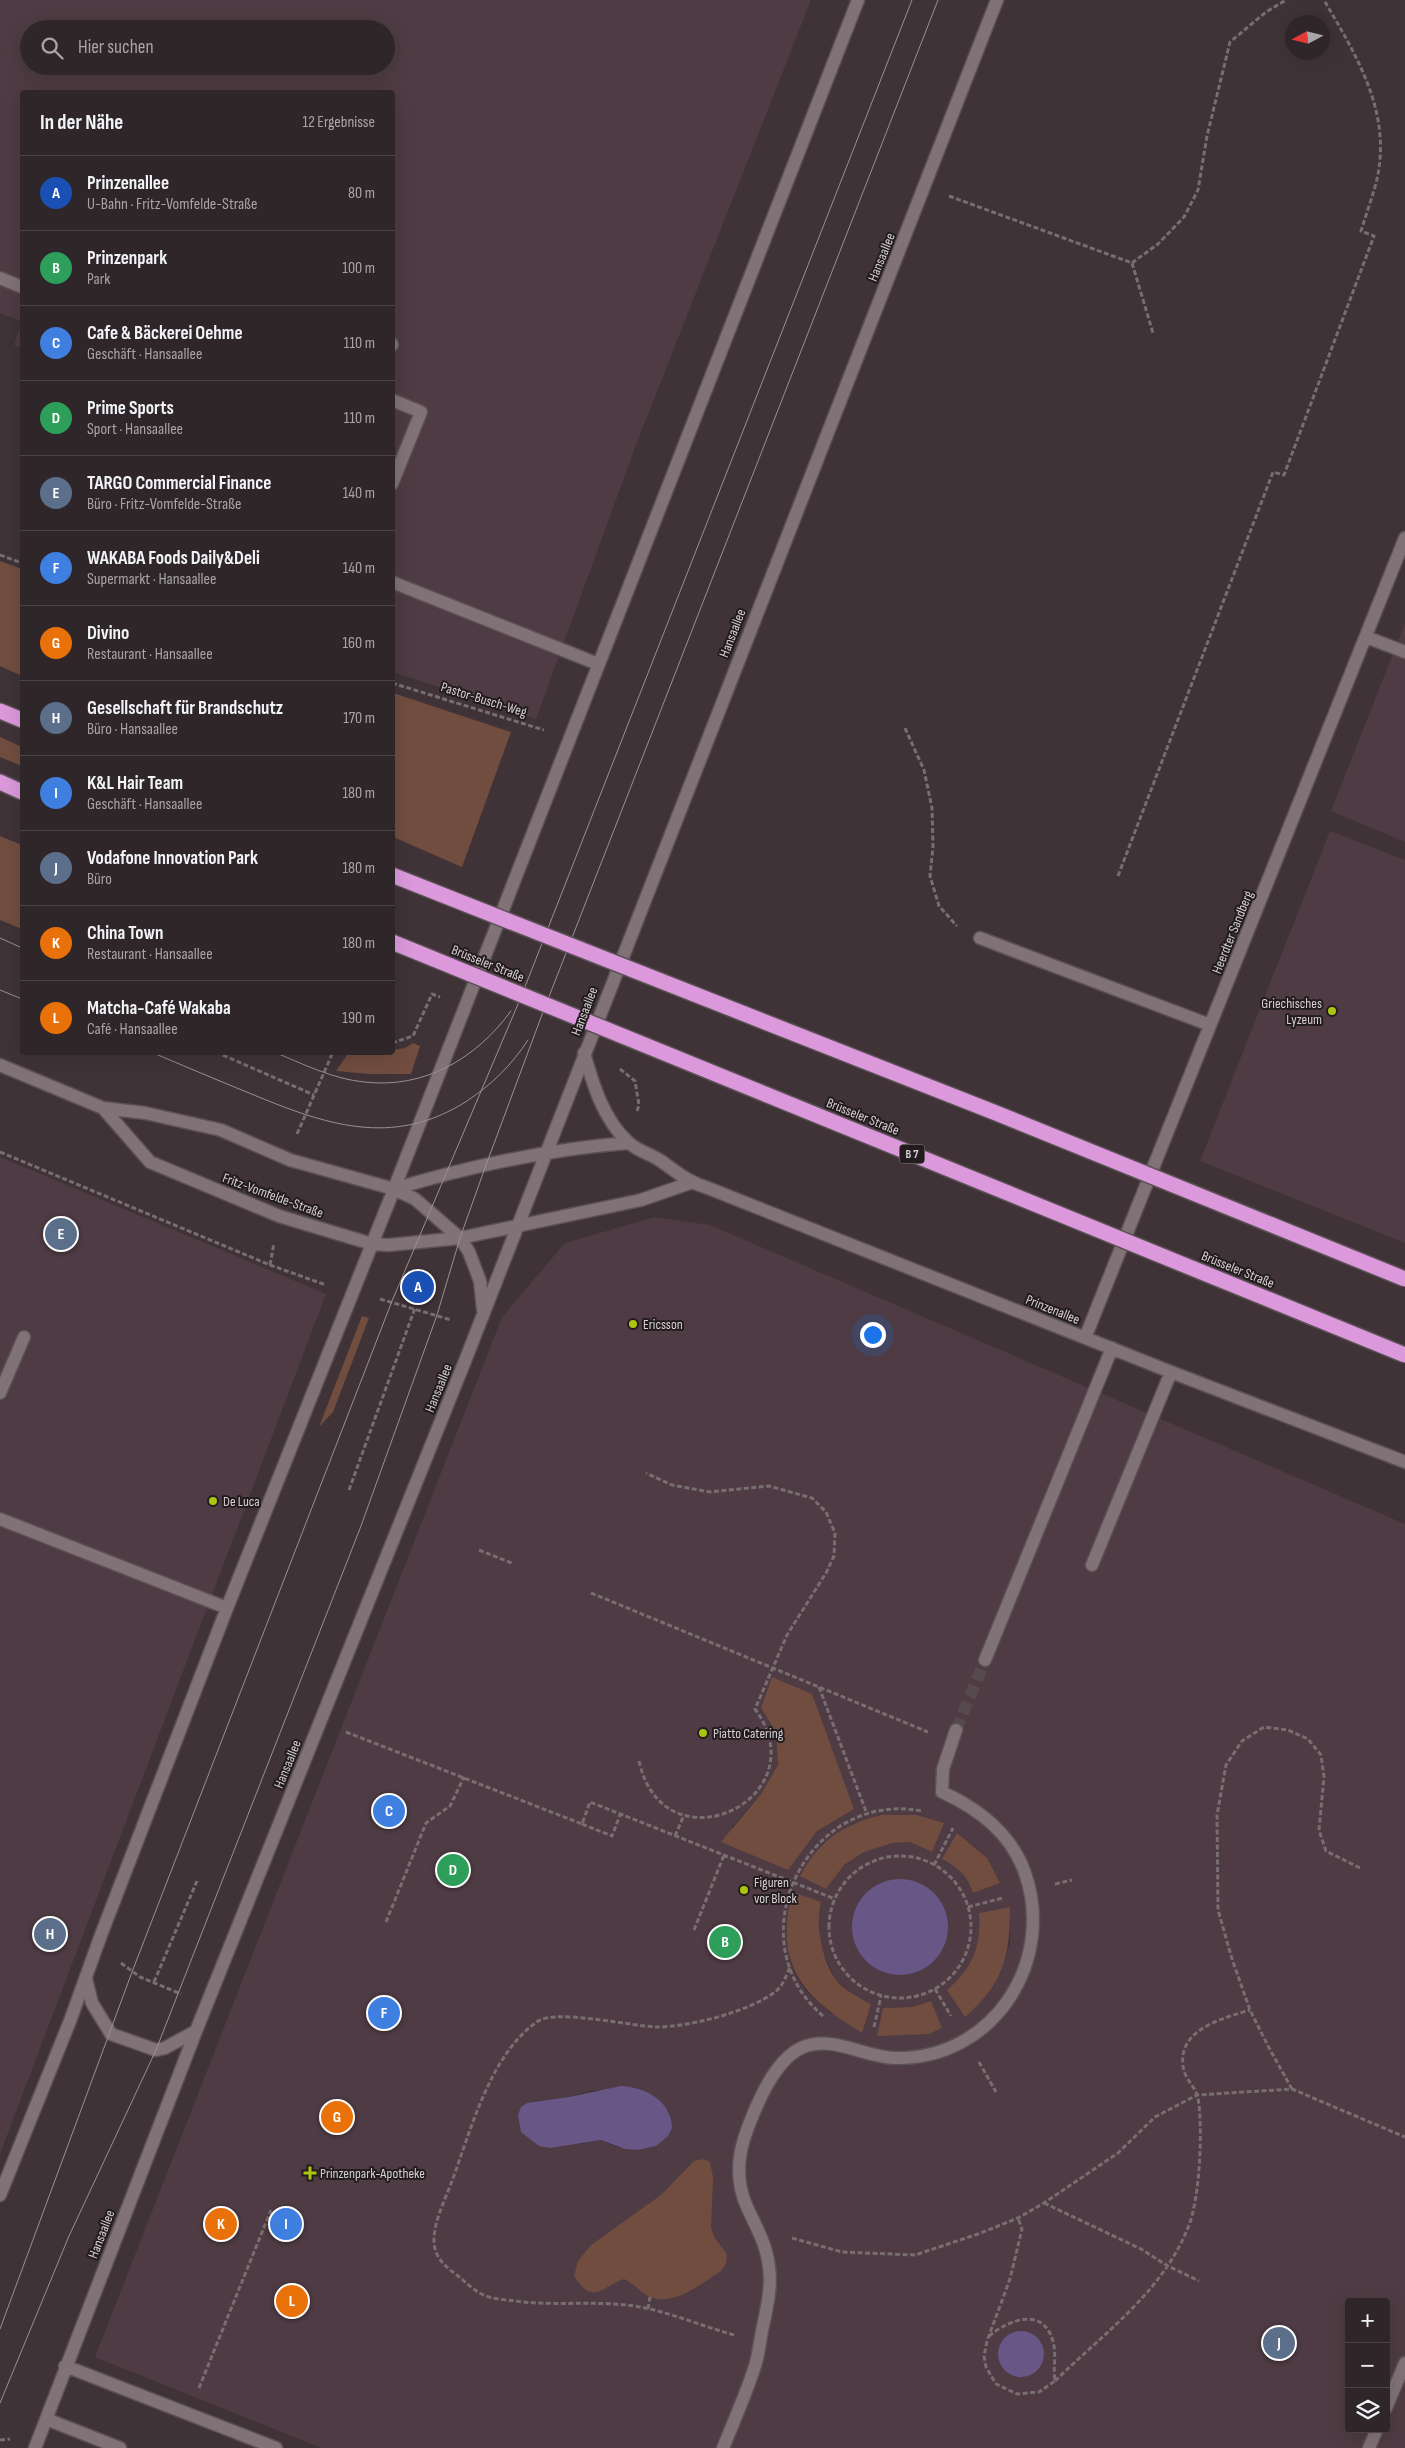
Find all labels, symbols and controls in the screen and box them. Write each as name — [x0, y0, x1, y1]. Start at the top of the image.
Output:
north arrow — [1285, 15, 1330, 60]
search box — [20, 20, 395, 75]
icon: search — [38, 34, 66, 62]
text: Hier suchen — [78, 36, 154, 59]
text: In der Nähe — [40, 110, 123, 135]
text: 12 Ergebnisse — [302, 113, 375, 132]
text: Prinzenallee — [87, 172, 169, 195]
text: A — [52, 184, 60, 203]
text: 80 m — [348, 184, 375, 203]
text: U-Bahn · Fritz-Vomfelde-Straße — [87, 195, 257, 214]
street label: Hansaallee — [864, 230, 899, 284]
text: Prinzenpark — [87, 247, 167, 270]
text: B — [52, 259, 60, 278]
text: 100 m — [342, 259, 375, 278]
text: Park — [87, 270, 110, 289]
text: Cafe & Bäckerei Oehme — [87, 322, 243, 345]
text: C — [52, 334, 60, 353]
text: 110 m — [344, 334, 375, 353]
text: Geschäft · Hansaallee — [87, 345, 202, 364]
text: Prime Sports — [87, 397, 174, 420]
text: D — [52, 409, 60, 428]
text: 110 m — [344, 409, 375, 428]
text: Sport · Hansaallee — [87, 420, 183, 439]
text: TARGO Commercial Finance — [87, 472, 271, 495]
text: E — [53, 484, 59, 503]
text: 140 m — [343, 484, 375, 503]
text: Büro · Fritz-Vomfelde-Straße — [87, 495, 241, 514]
text: WAKABA Foods Daily&Deli — [87, 547, 260, 570]
text: F — [53, 559, 59, 578]
text: 140 m — [343, 559, 375, 578]
text: Supermarkt · Hansaallee — [87, 570, 216, 589]
street label: Hansaallee — [715, 606, 749, 660]
text: Divino — [87, 622, 129, 645]
text: G — [52, 634, 60, 653]
text: 160 m — [342, 634, 375, 653]
text: Restaurant · Hansaallee — [87, 645, 213, 664]
street label: Pastor-Busch-Weg — [439, 678, 529, 721]
text: Gesellschaft für Brandschutz — [87, 697, 283, 720]
text: H — [52, 709, 60, 728]
text: 170 m — [343, 709, 375, 728]
text: Büro · Hansaallee — [87, 720, 178, 739]
text: K&L Hair Team — [87, 772, 183, 795]
text: I — [54, 784, 58, 803]
text: 180 m — [342, 784, 375, 803]
text: Geschäft · Hansaallee — [87, 795, 202, 814]
text: Vodafone Innovation Park — [87, 847, 258, 870]
text: J — [54, 859, 58, 878]
text: 180 m — [342, 859, 375, 878]
text: Büro — [87, 870, 112, 889]
street label: Heerdter Sandberg — [1208, 888, 1257, 976]
text: China Town — [87, 922, 164, 945]
text: K — [52, 934, 60, 953]
text: 180 m — [342, 934, 375, 953]
street label: Brüsseler Straße — [449, 941, 527, 986]
text: Restaurant · Hansaallee — [87, 945, 213, 964]
street label: Hansaallee — [567, 984, 601, 1038]
place label: Griechisches Lyzeum — [1261, 995, 1322, 1028]
text: Matcha-Café Wakaba — [87, 997, 231, 1020]
marker: Griechisches Lyzeum — [1326, 1005, 1338, 1017]
text: L — [53, 1009, 59, 1028]
text: 190 m — [342, 1009, 375, 1028]
text: Café · Hansaallee — [87, 1020, 178, 1039]
street label: Brüsseler Straße — [824, 1094, 902, 1139]
road number: B 7 — [900, 1144, 924, 1164]
street label: Fritz-Vomfelde-Straße — [220, 1169, 326, 1222]
pin: E — [45, 1215, 77, 1253]
street label: Brüsseler Straße — [1199, 1247, 1277, 1292]
pin: A — [402, 1268, 434, 1306]
street label: Prinzenallee — [1023, 1291, 1082, 1328]
place label: Ericsson — [643, 1316, 683, 1333]
marker: Ericsson — [627, 1318, 639, 1330]
your location — [860, 1322, 886, 1348]
street label: Hansaallee — [421, 1361, 456, 1415]
place label: De Luca — [223, 1493, 260, 1510]
marker: De Luca — [207, 1495, 219, 1507]
place label: Piatto Catering — [713, 1725, 784, 1742]
marker: Piatto Catering — [697, 1727, 709, 1739]
street label: Hansaallee — [270, 1737, 305, 1791]
pin: C — [373, 1792, 405, 1830]
pin: D — [437, 1851, 469, 1889]
place label: Figuren vor Block — [754, 1874, 798, 1907]
marker: Figuren vor Block — [738, 1884, 750, 1896]
pin: H — [34, 1915, 66, 1953]
pin: B — [709, 1923, 741, 1961]
pin: F — [368, 1994, 400, 2032]
pin: G — [321, 2098, 353, 2136]
place label: Prinzenpark-Apotheke — [320, 2165, 425, 2182]
marker: Prinzenpark-Apotheke — [304, 2167, 316, 2179]
pin: K — [205, 2205, 237, 2243]
pin: I — [270, 2205, 302, 2243]
street label: Hansaallee — [84, 2207, 118, 2261]
pin: L — [276, 2282, 308, 2320]
map controls — [1345, 2298, 1390, 2433]
button: + — [1345, 2298, 1390, 2343]
pin: J — [1263, 2324, 1295, 2362]
button: − — [1345, 2343, 1390, 2388]
button: layers — [1345, 2388, 1390, 2433]

